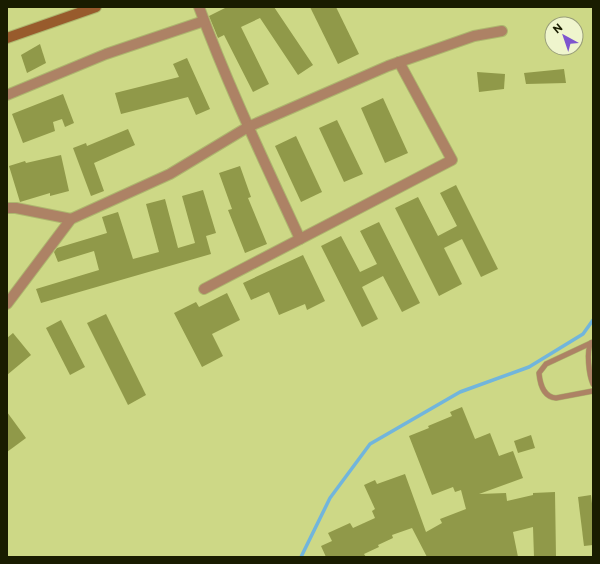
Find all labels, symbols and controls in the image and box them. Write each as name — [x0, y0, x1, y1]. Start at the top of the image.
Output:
north arrow — [544, 16, 584, 56]
text: N — [550, 20, 565, 36]

